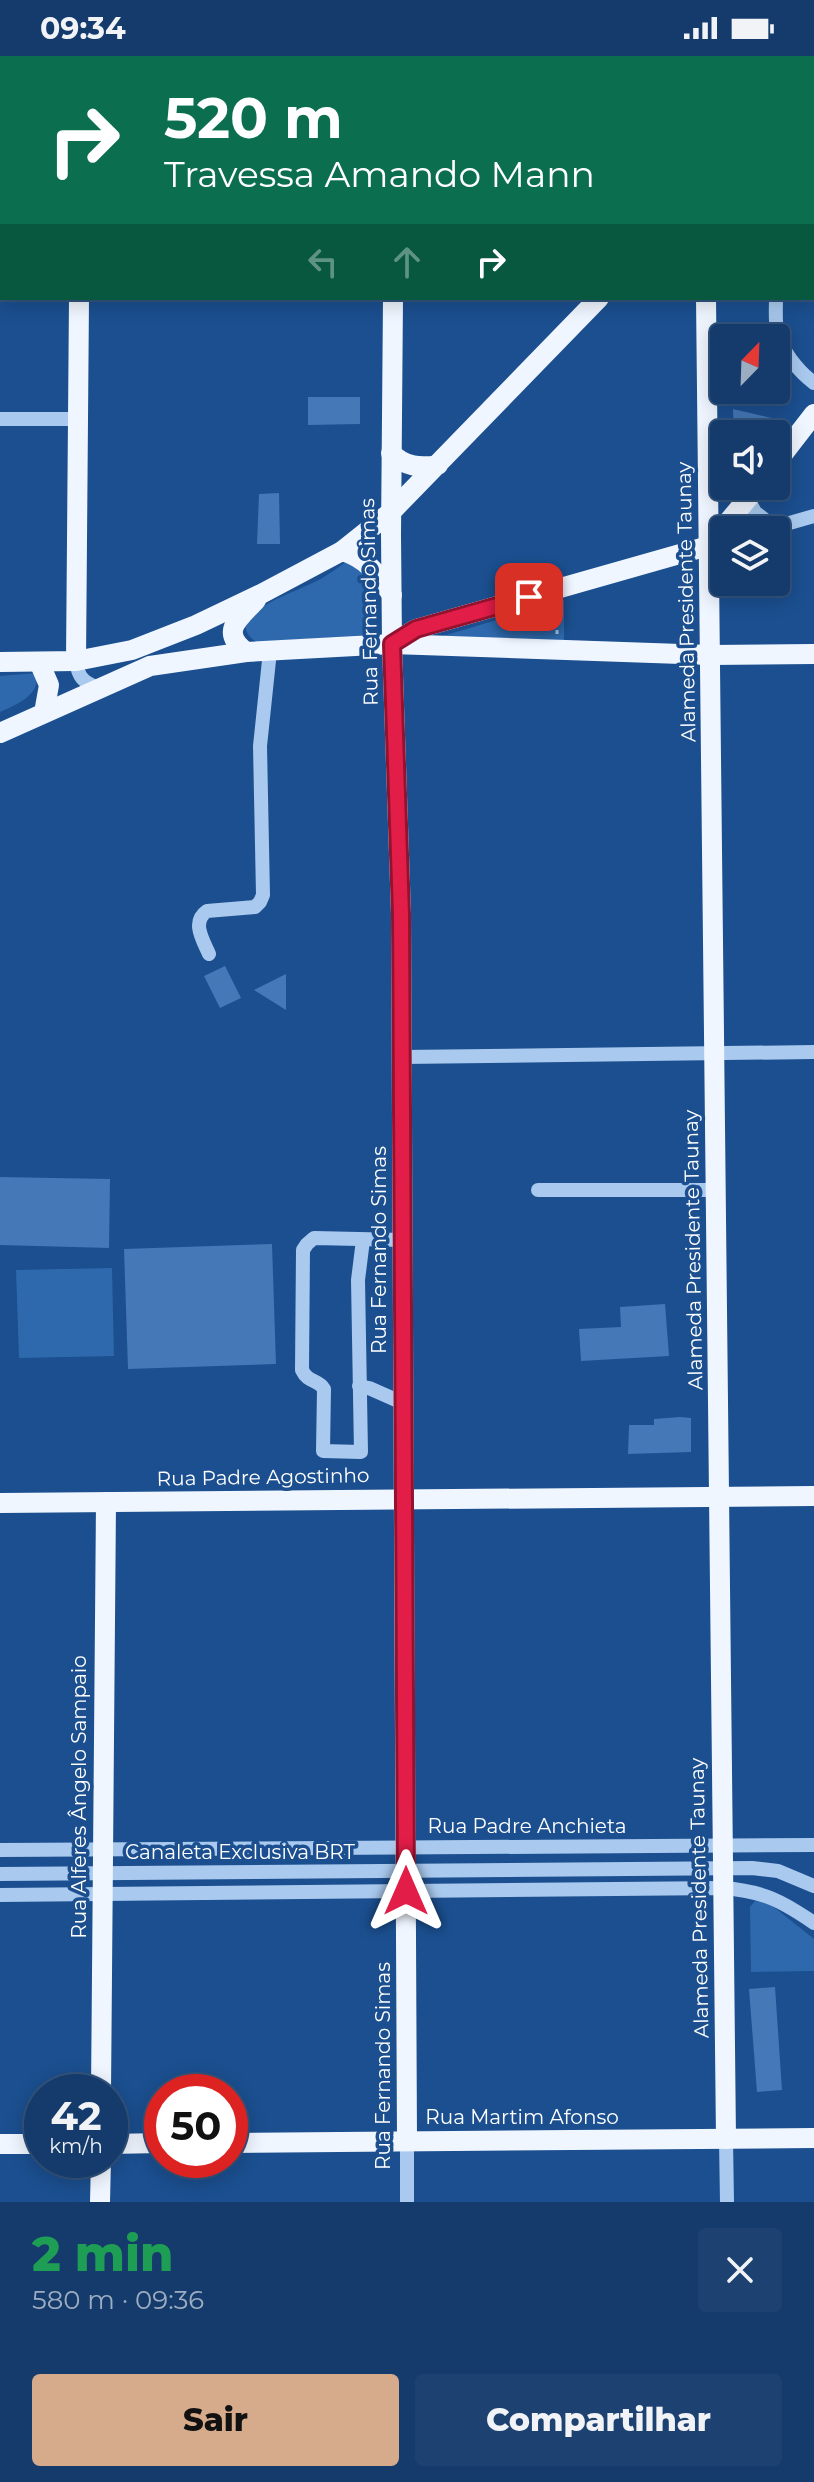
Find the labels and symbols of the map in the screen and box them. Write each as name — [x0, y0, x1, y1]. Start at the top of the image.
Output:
north arrow — [710, 324, 790, 404]
street label: Alameda Presidente Taunay — [672, 461, 700, 742]
street label: Rua Fernando Simas — [355, 498, 383, 706]
pin — [495, 563, 563, 631]
street label: Alameda Presidente Taunay — [679, 1109, 707, 1390]
street label: Rua Fernando Simas — [367, 1146, 391, 1354]
street label: Rua Padre Agostinho — [156, 1463, 370, 1491]
street label: Rua Alferes Ângelo Sampaio — [67, 1655, 91, 1939]
street label: Alameda Presidente Taunay — [685, 1757, 713, 2038]
street label: Rua Padre Anchieta — [428, 1814, 626, 1838]
street label: Canaleta Exclusiva BRT — [125, 1840, 356, 1864]
position arrow — [364, 1849, 448, 1933]
street label: Rua Fernando Simas — [371, 1962, 395, 2170]
speed limit sign: 50 — [144, 2074, 248, 2178]
street label: Rua Martim Afonso — [425, 2105, 619, 2129]

